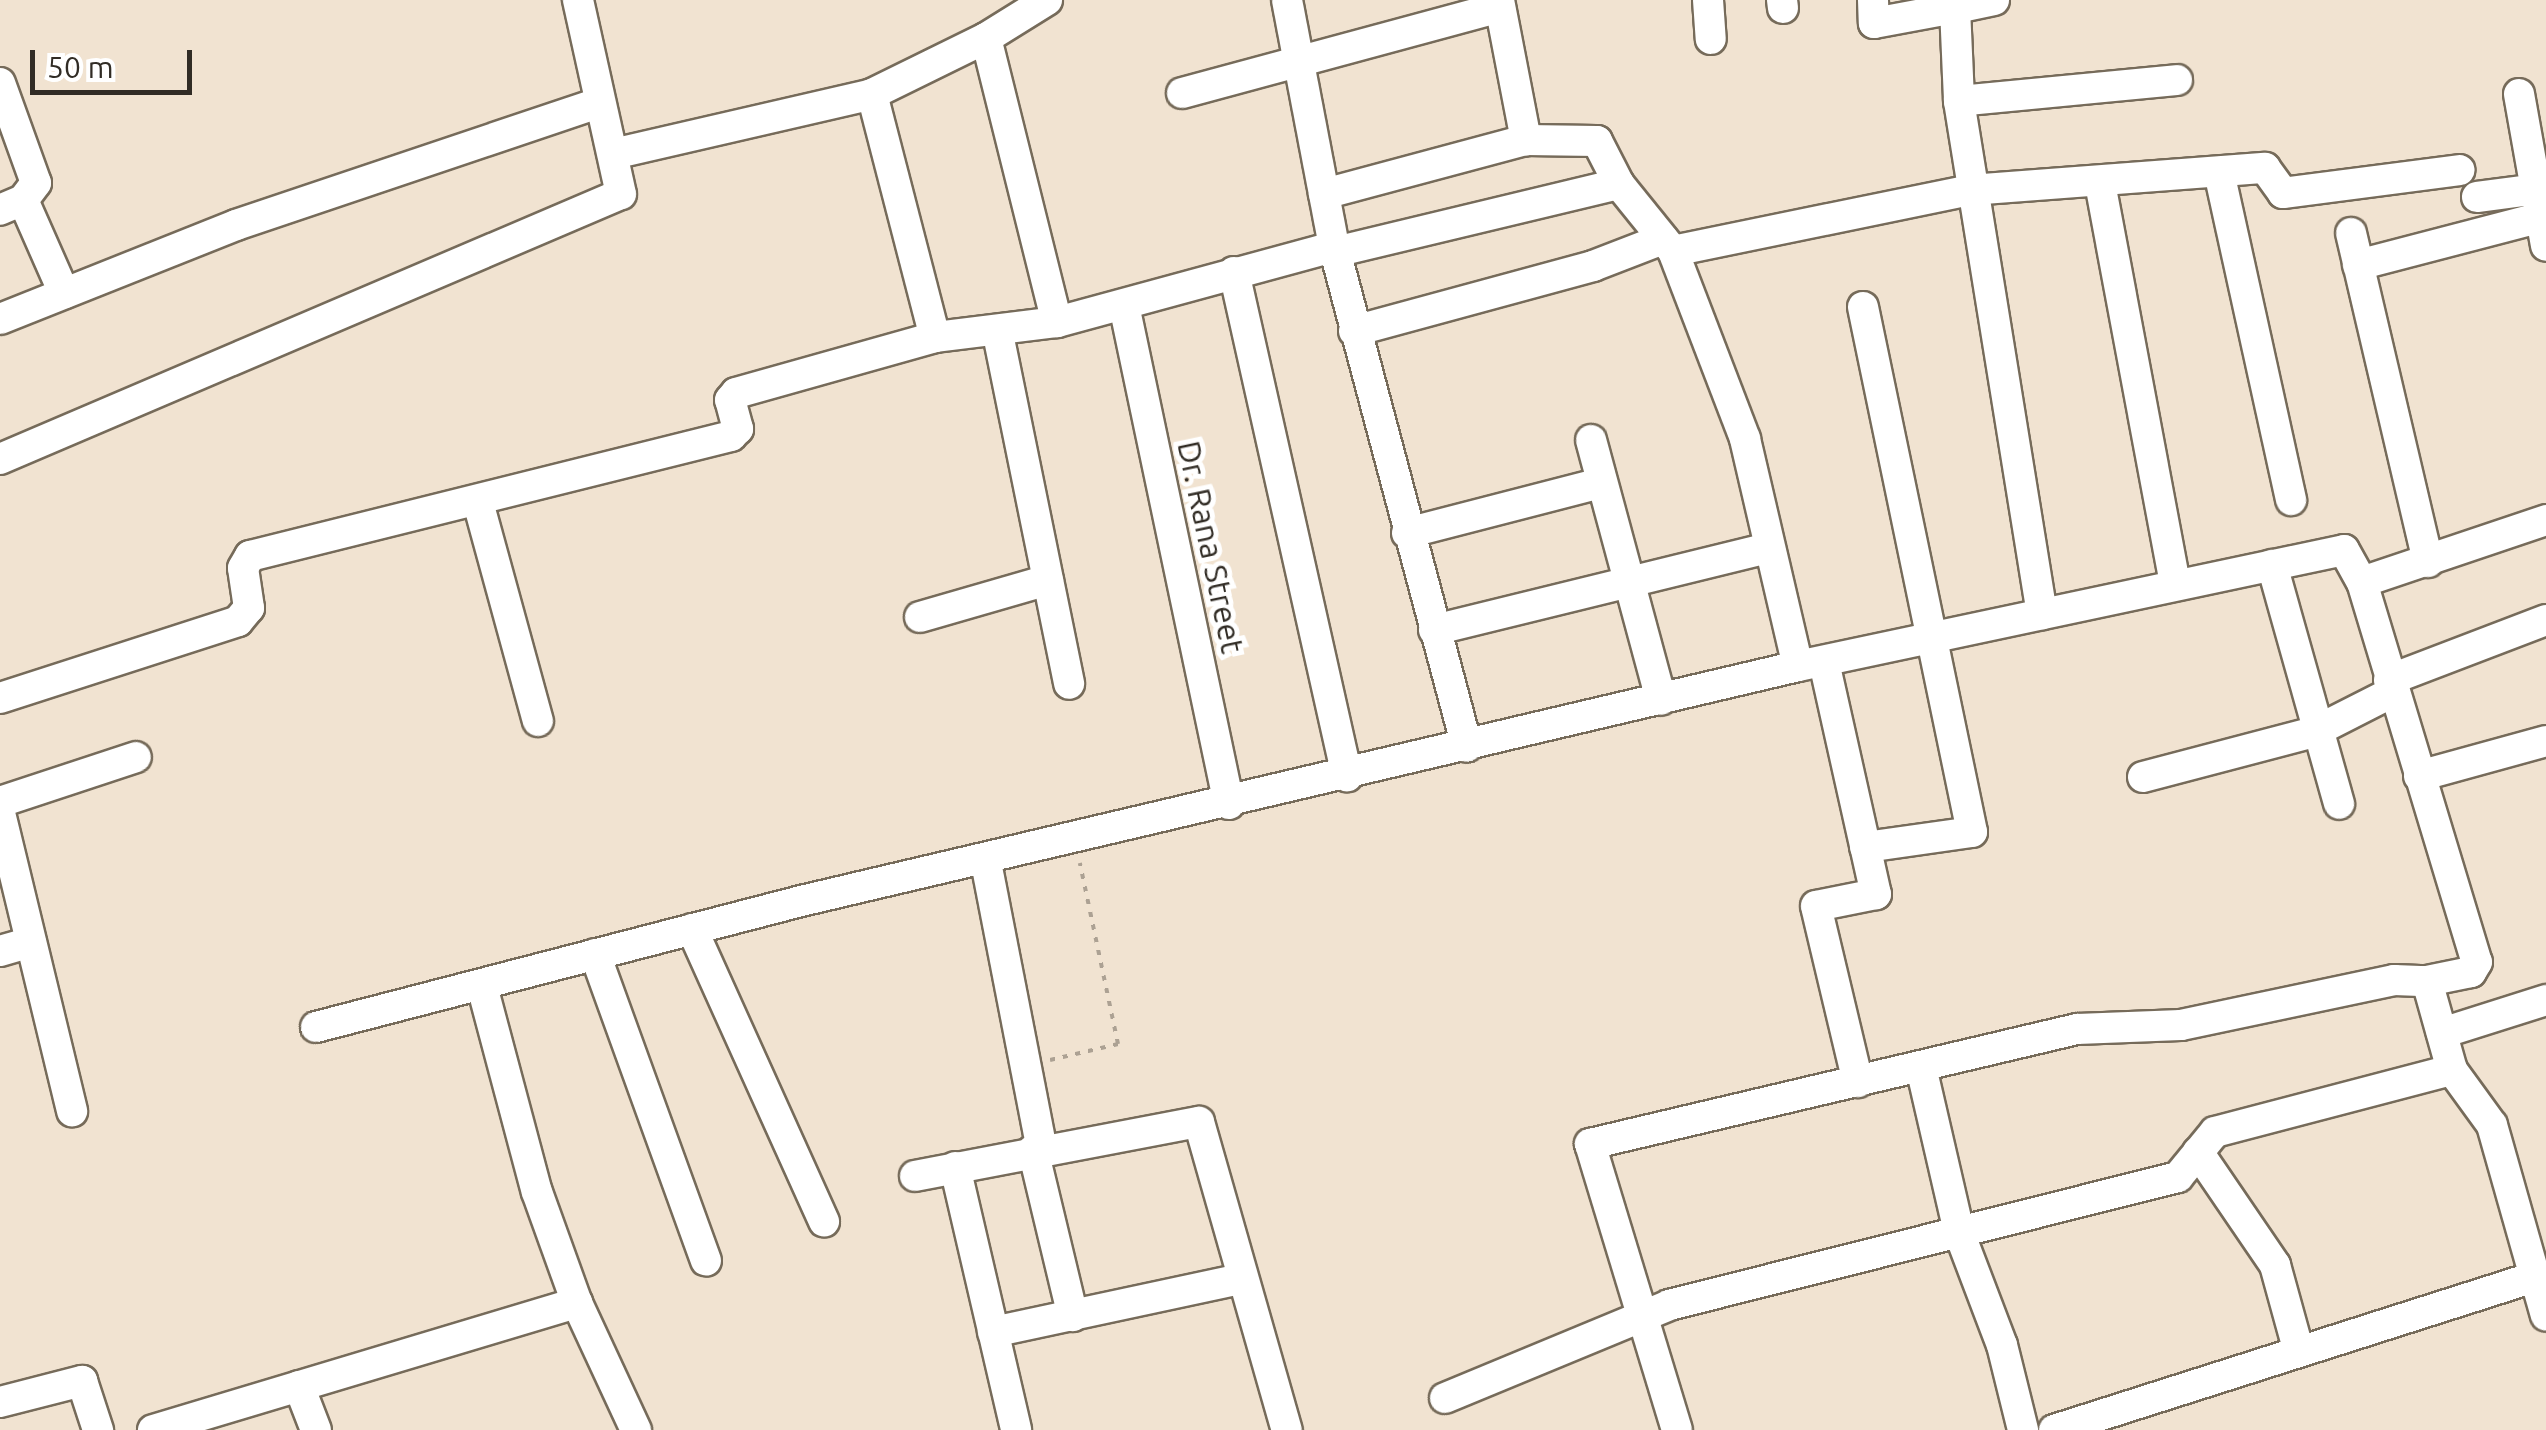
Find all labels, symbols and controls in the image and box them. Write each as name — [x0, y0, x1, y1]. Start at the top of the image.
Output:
scale bar — [35, 30, 198, 92]
text: 50 m — [47, 50, 114, 84]
street label: Dr. Rana Street — [1170, 437, 1252, 657]

